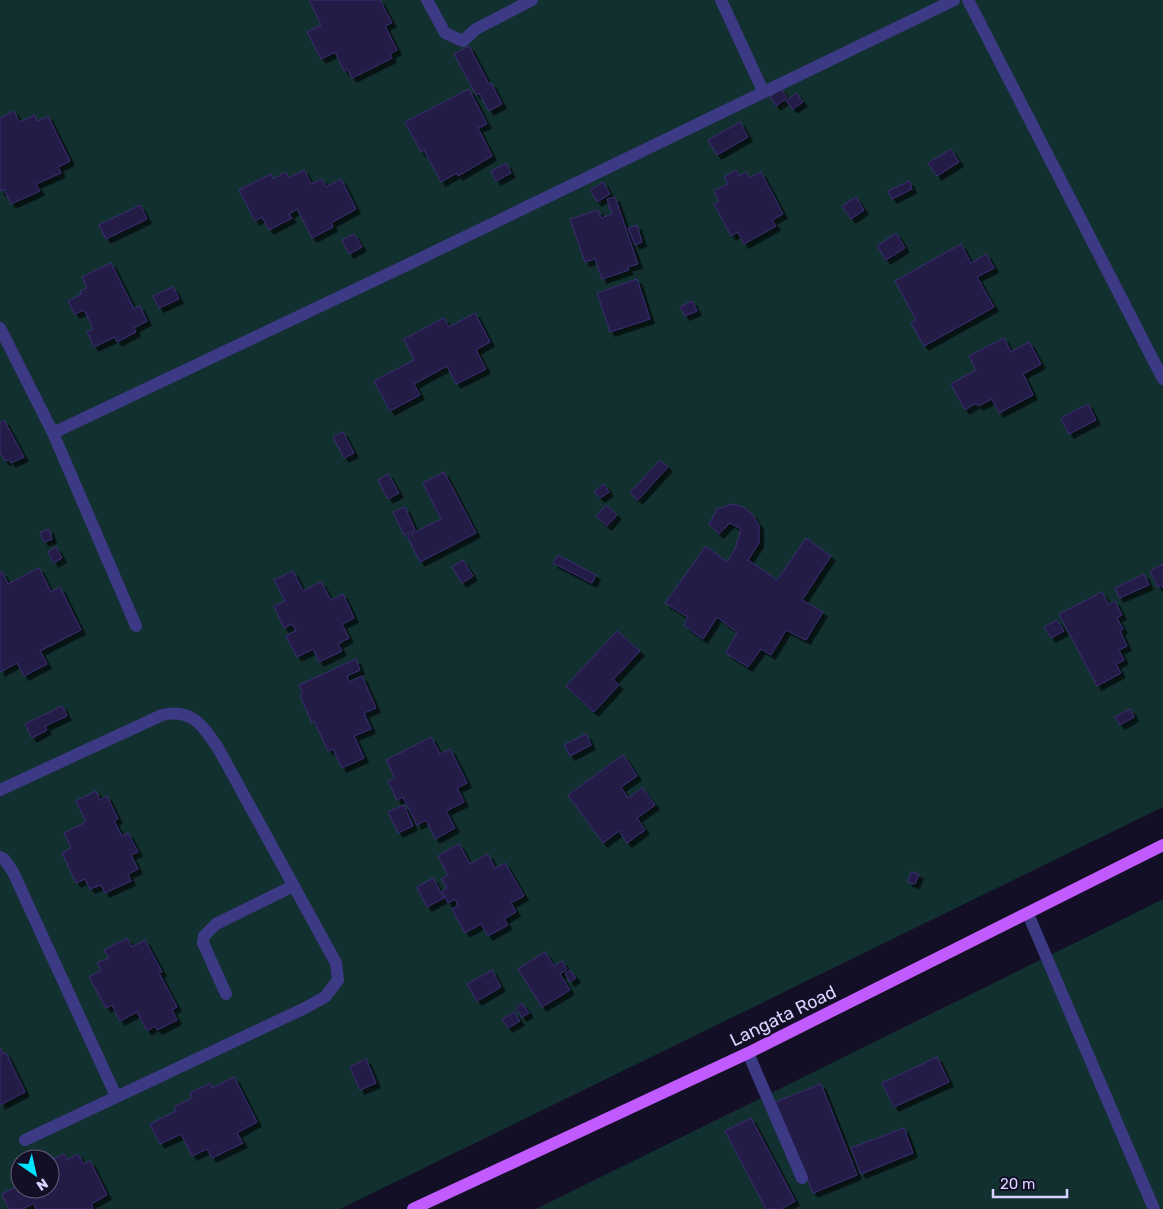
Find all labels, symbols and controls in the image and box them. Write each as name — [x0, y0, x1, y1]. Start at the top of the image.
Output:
street label: Langata Road — [726, 981, 840, 1051]
north arrow — [10, 1149, 60, 1199]
scale bar — [993, 1166, 1067, 1198]
text: N — [33, 1174, 51, 1194]
text: 20 m — [1000, 1175, 1035, 1193]

